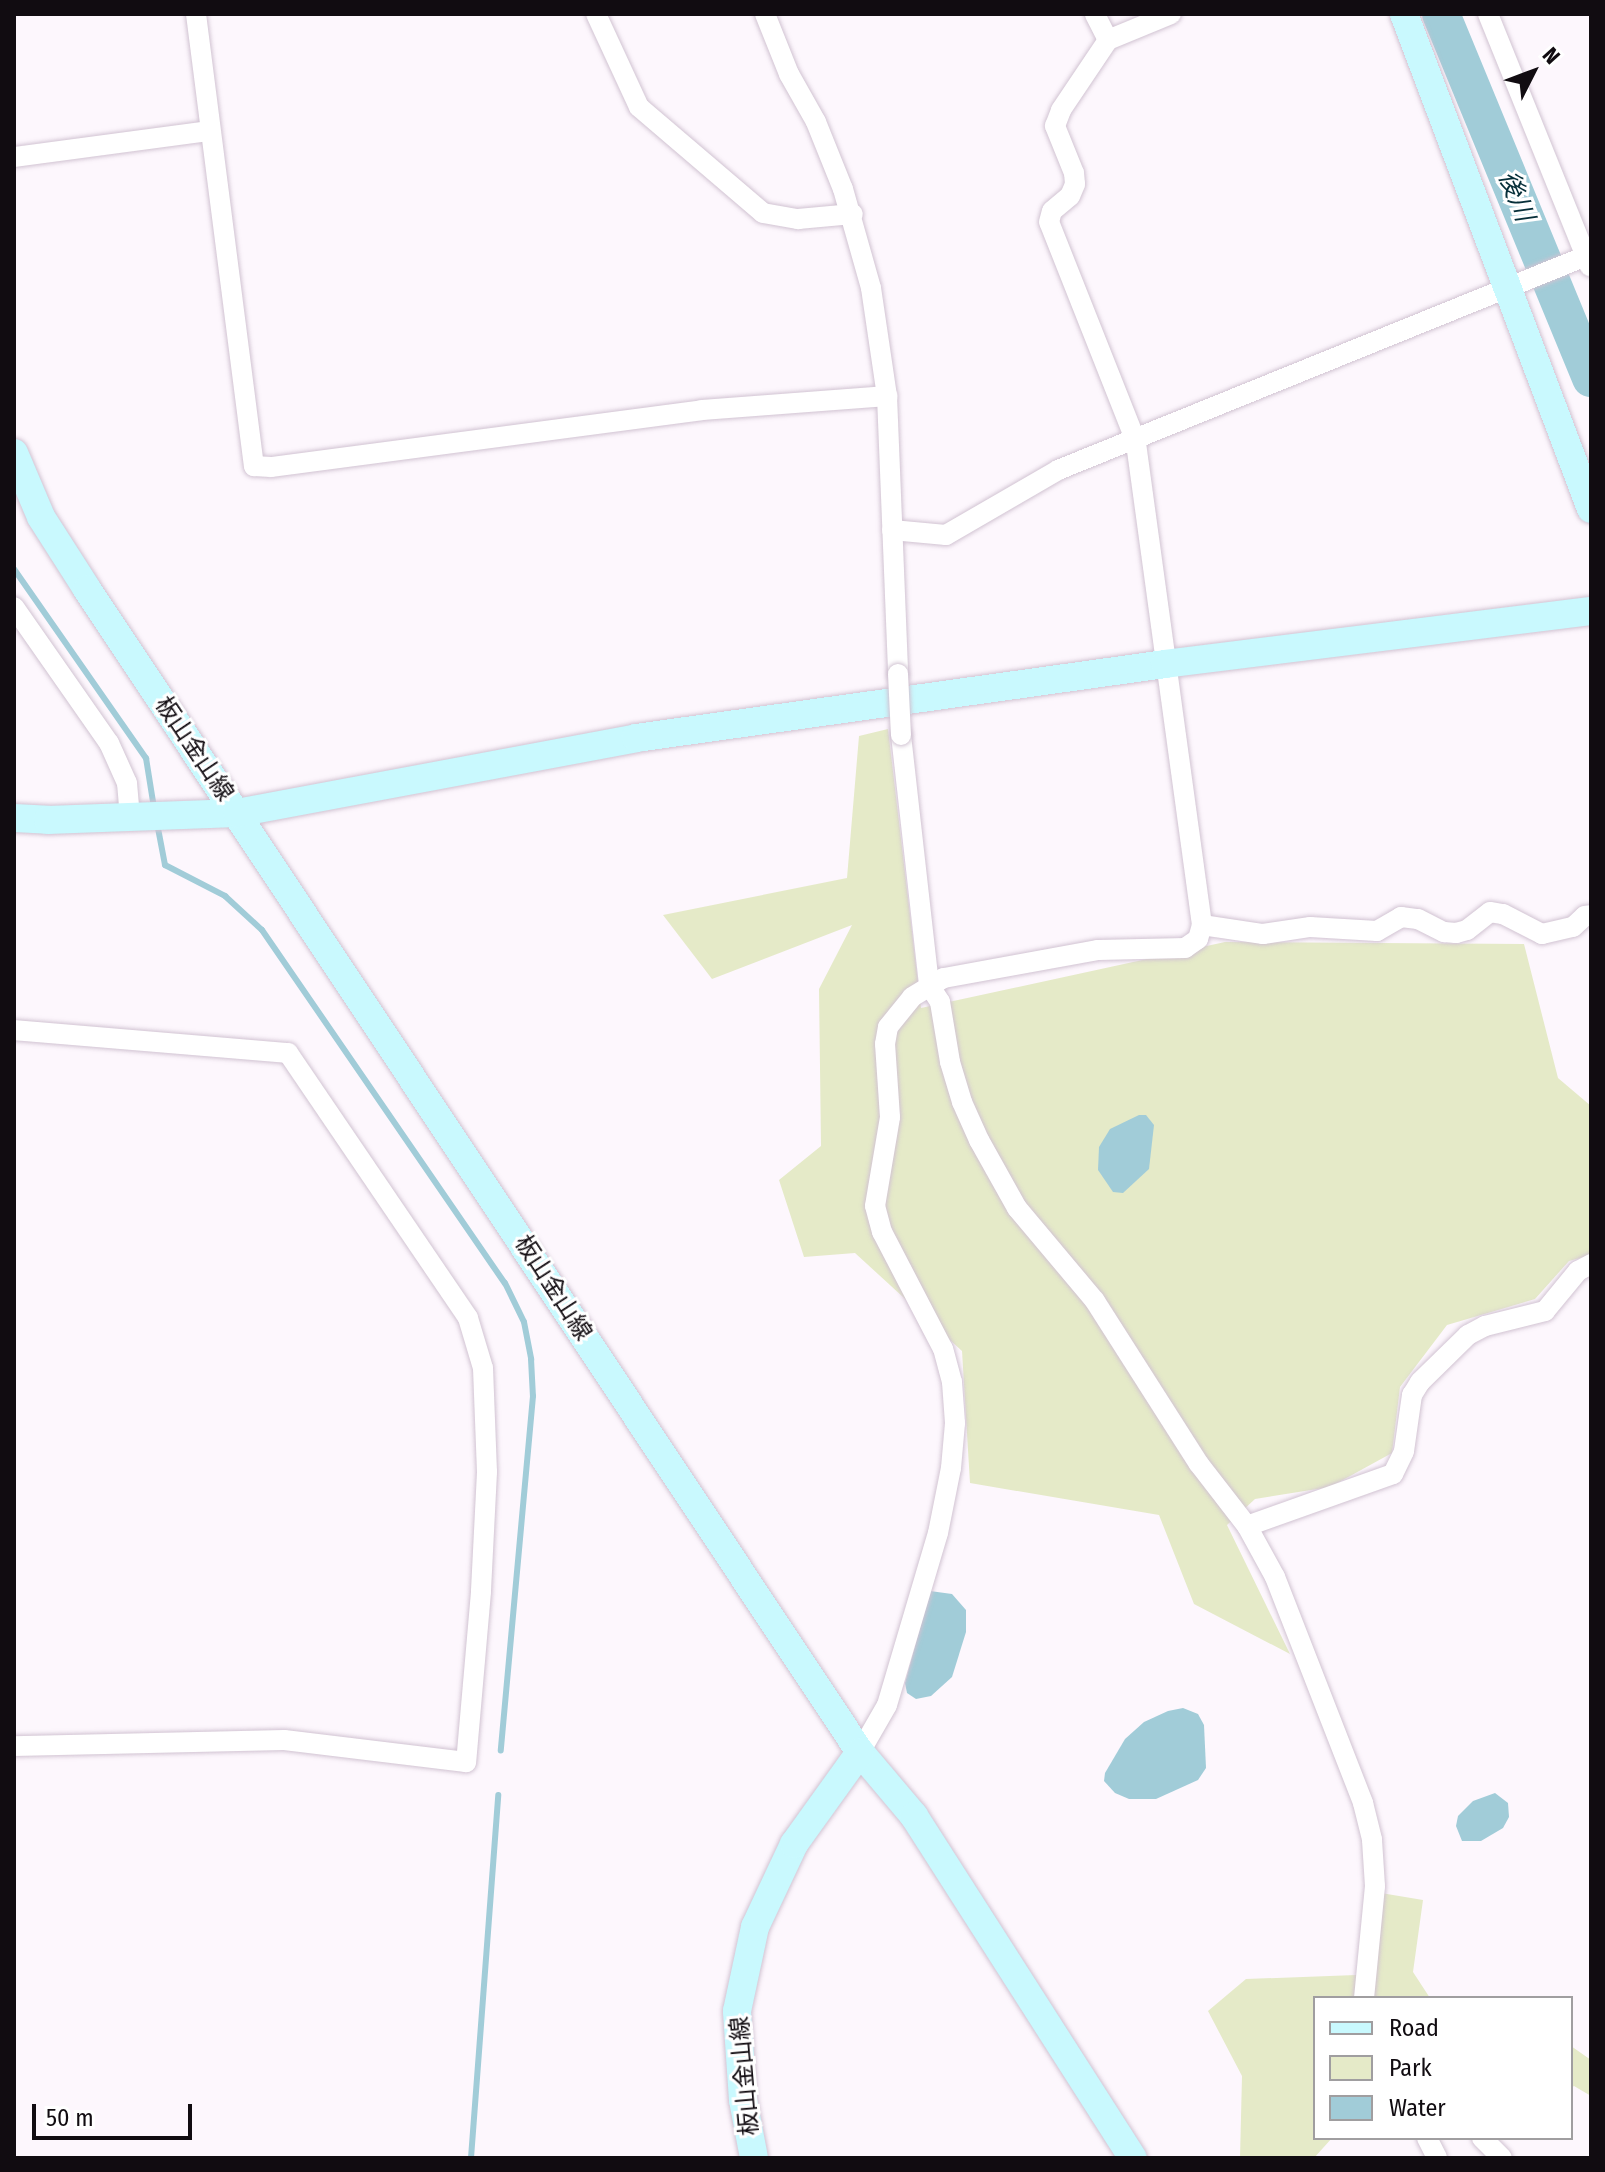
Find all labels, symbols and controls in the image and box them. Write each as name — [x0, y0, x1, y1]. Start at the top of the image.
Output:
north arrow — [1493, 32, 1573, 112]
text: N — [1537, 42, 1566, 70]
water label: 後川 — [1492, 166, 1540, 226]
street label: 板山金山線 — [149, 691, 239, 807]
street label: 板山金山線 — [508, 1230, 598, 1346]
legend — [1313, 1996, 1573, 2140]
text: Road — [1389, 2014, 1439, 2042]
street label: 板山金山線 — [725, 2015, 765, 2137]
text: Park — [1389, 2054, 1432, 2082]
scale bar — [36, 2088, 196, 2138]
text: Water — [1389, 2094, 1446, 2122]
text: 50 m — [46, 2104, 94, 2132]

